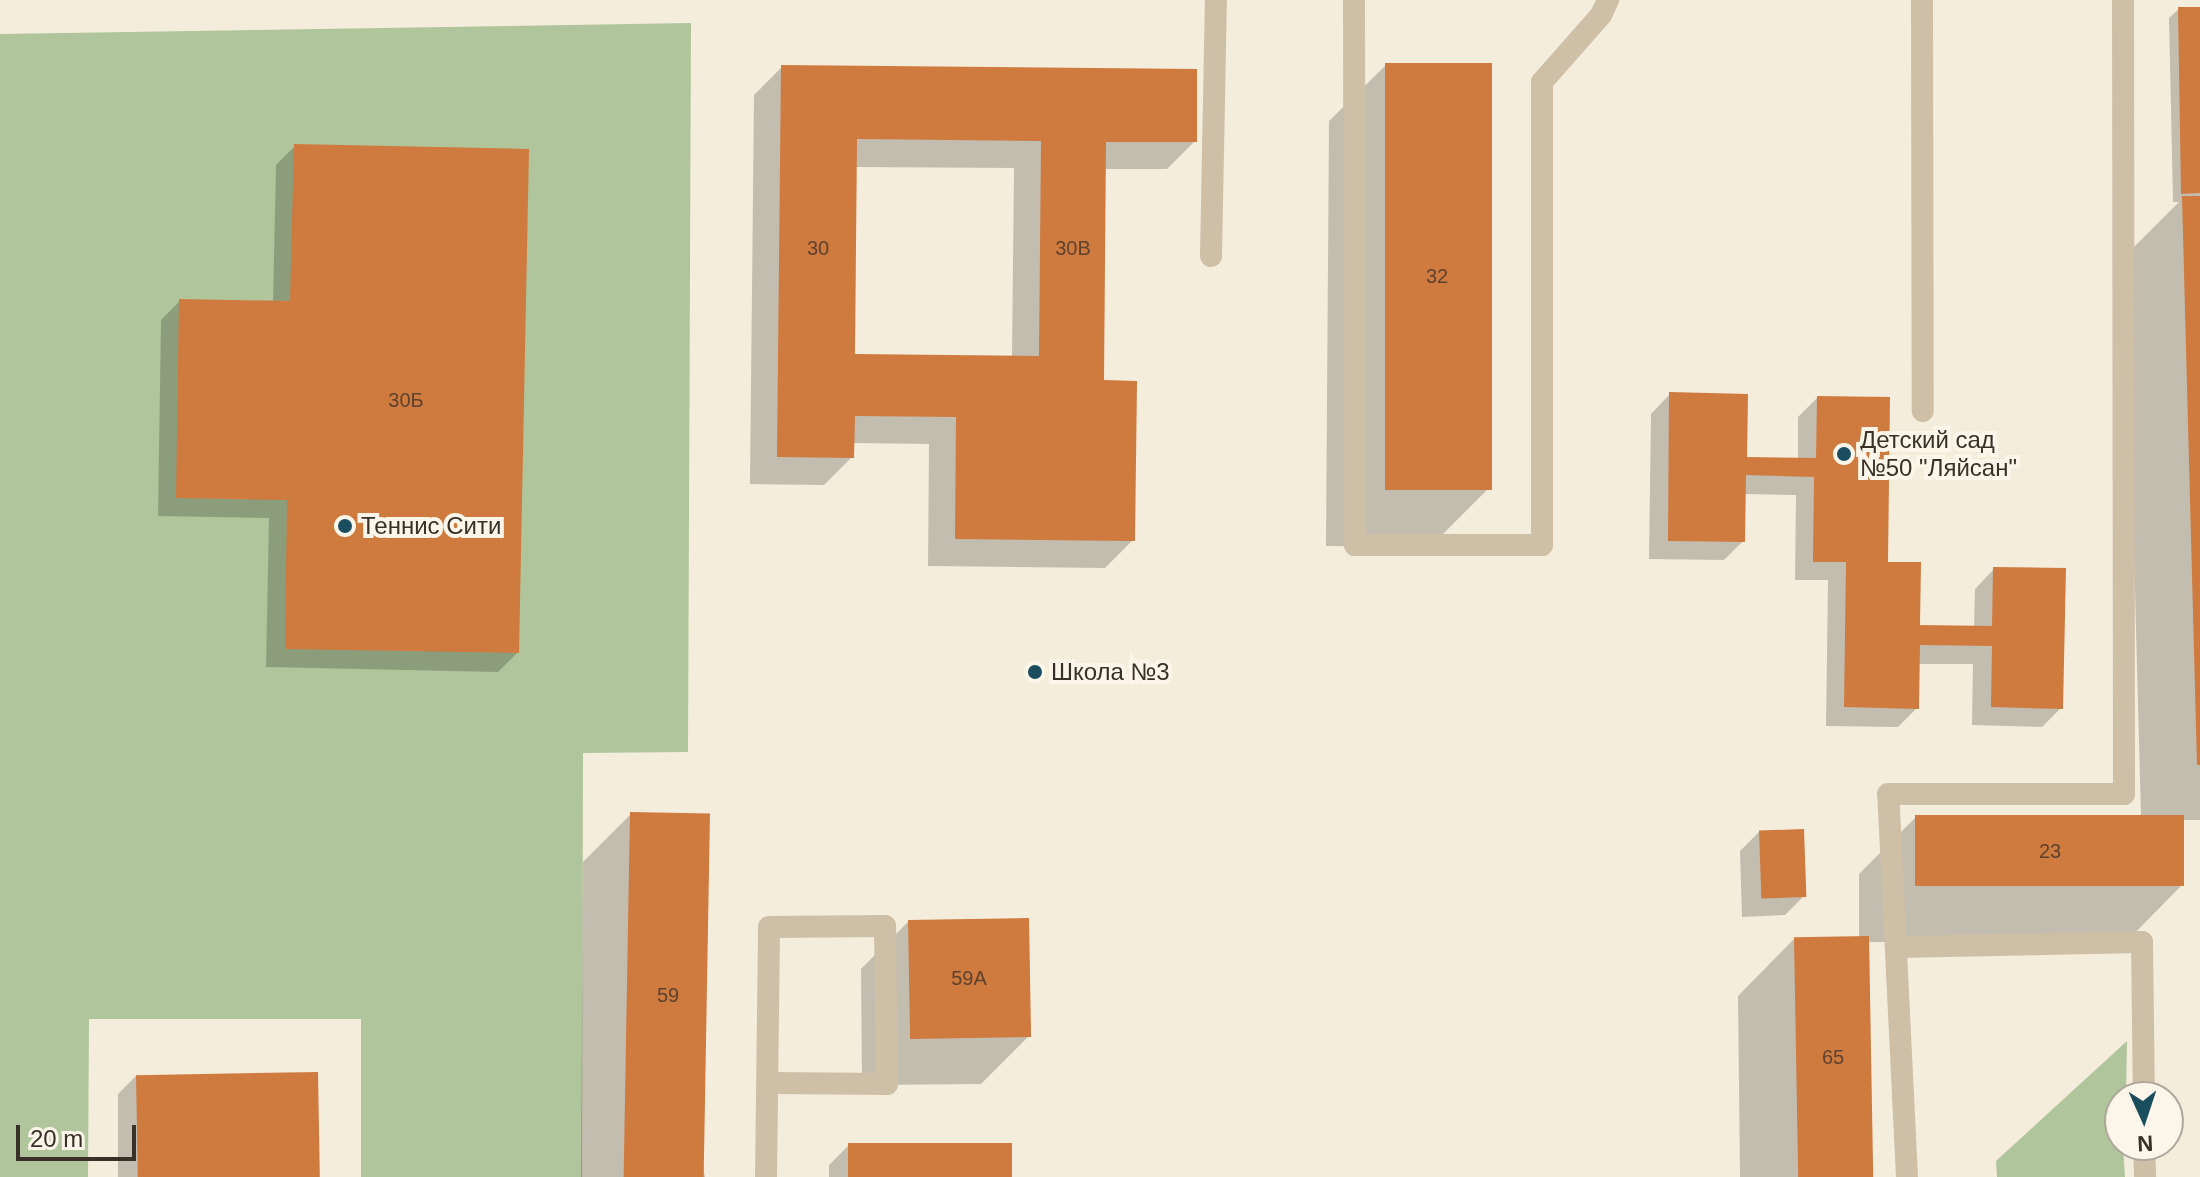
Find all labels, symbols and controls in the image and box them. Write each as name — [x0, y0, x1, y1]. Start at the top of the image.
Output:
house number: 30 — [807, 236, 829, 260]
house number: 30В — [1055, 236, 1091, 260]
house number: 32 — [1426, 264, 1448, 288]
house number: 30Б — [388, 388, 424, 412]
place label: Детский сад №50 "Ляйсан" — [1860, 426, 2017, 482]
marker: Детский сад №50 "Ляйсан" — [1835, 445, 1853, 463]
place label: Теннис Сити — [361, 512, 501, 540]
marker: Теннис Сити — [336, 517, 354, 535]
place label: Школа №3 — [1051, 658, 1170, 686]
marker: Школа №3 — [1026, 663, 1044, 681]
house number: 23 — [2039, 839, 2061, 863]
house number: 59А — [951, 966, 987, 990]
house number: 59 — [657, 983, 679, 1007]
house number: 65 — [1822, 1045, 1844, 1069]
north arrow — [2104, 1081, 2184, 1161]
scale bar — [20, 1109, 140, 1159]
text: 20 m — [30, 1125, 83, 1152]
text: N — [2137, 1131, 2154, 1156]

